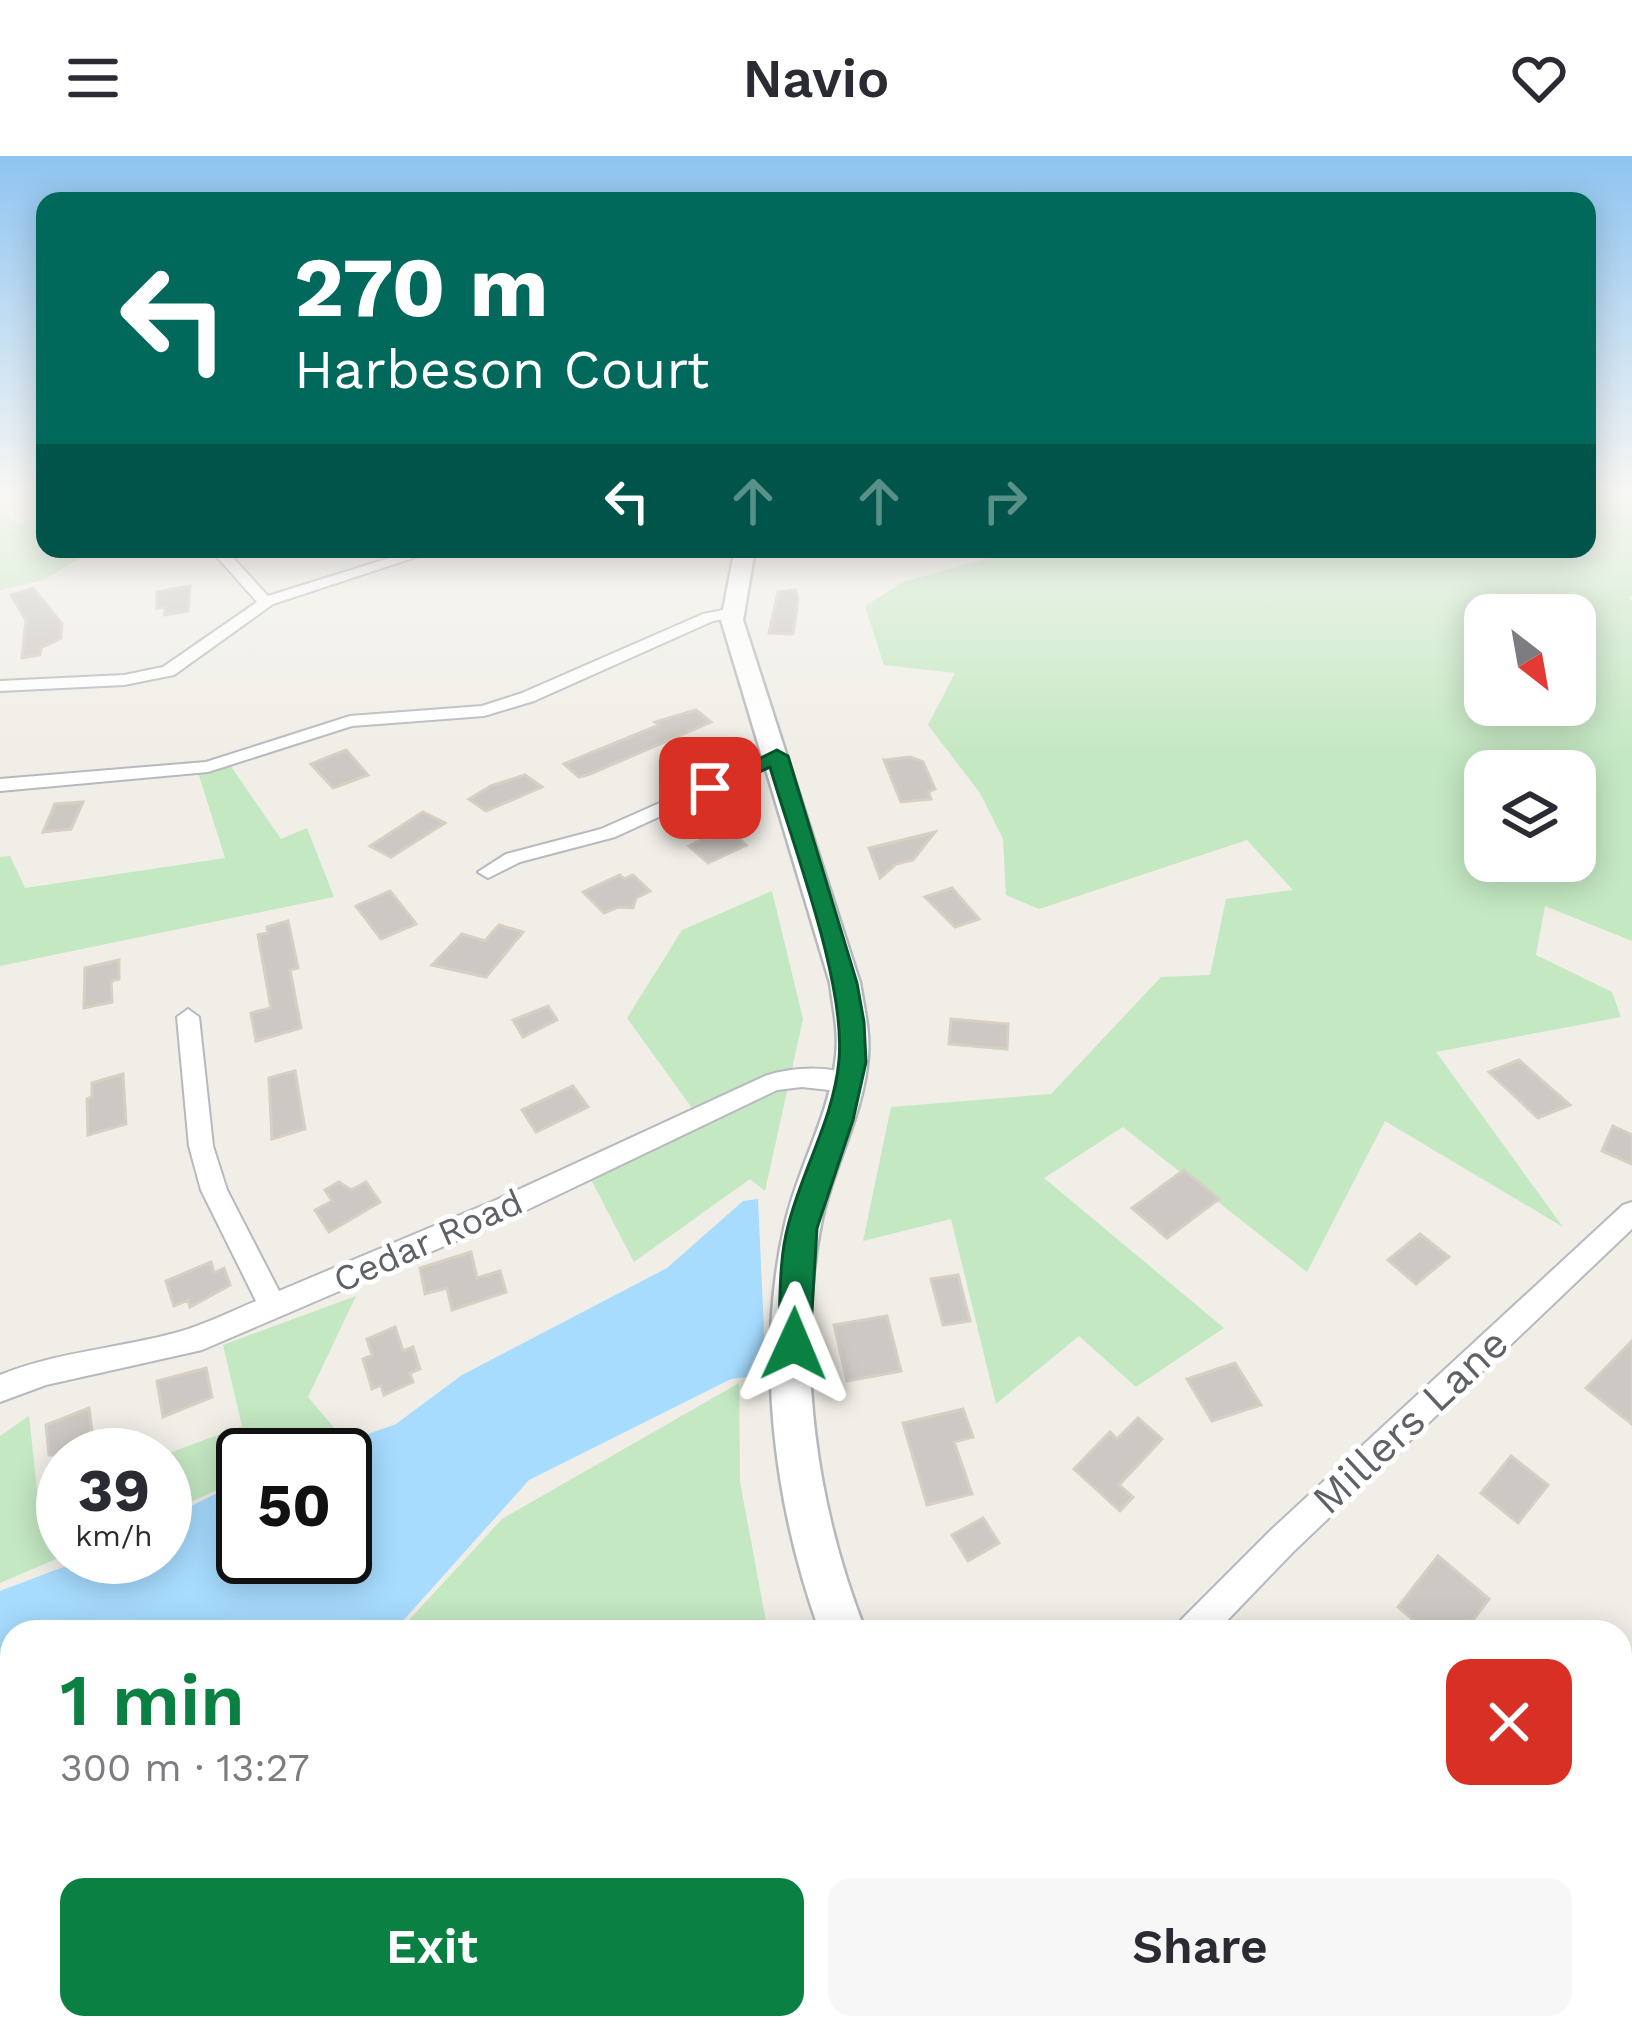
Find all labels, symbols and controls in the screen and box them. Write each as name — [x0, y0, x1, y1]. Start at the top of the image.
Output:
icon: menu — [60, 45, 126, 111]
icon: heart — [1506, 45, 1572, 111]
text: Navio — [743, 47, 889, 110]
text: 270 m — [294, 238, 549, 336]
icon: left — [96, 240, 252, 396]
text: Harbeson Court — [294, 338, 709, 401]
icon: left — [594, 468, 660, 534]
icon: ahead — [720, 468, 786, 534]
icon: ahead — [846, 468, 912, 534]
icon: right — [972, 468, 1038, 534]
north arrow — [1464, 594, 1596, 726]
map controls — [1464, 594, 1596, 882]
pin — [659, 737, 761, 839]
button: layers — [1464, 750, 1596, 882]
icon: arrive — [677, 755, 743, 821]
street label: Cedar Road — [327, 1181, 529, 1301]
position arrow — [731, 1281, 857, 1407]
street label: Millers Lane — [1302, 1318, 1518, 1524]
speed limit sign: 50 — [216, 1428, 372, 1584]
text: 39 — [78, 1455, 150, 1526]
text: km/h — [75, 1518, 153, 1553]
text: 1 min — [60, 1658, 245, 1742]
button: close — [1446, 1659, 1572, 1785]
text: 300 m · 13:27 — [60, 1745, 310, 1790]
button: Exit — [60, 1878, 804, 2016]
button: Share — [828, 1878, 1572, 2016]

